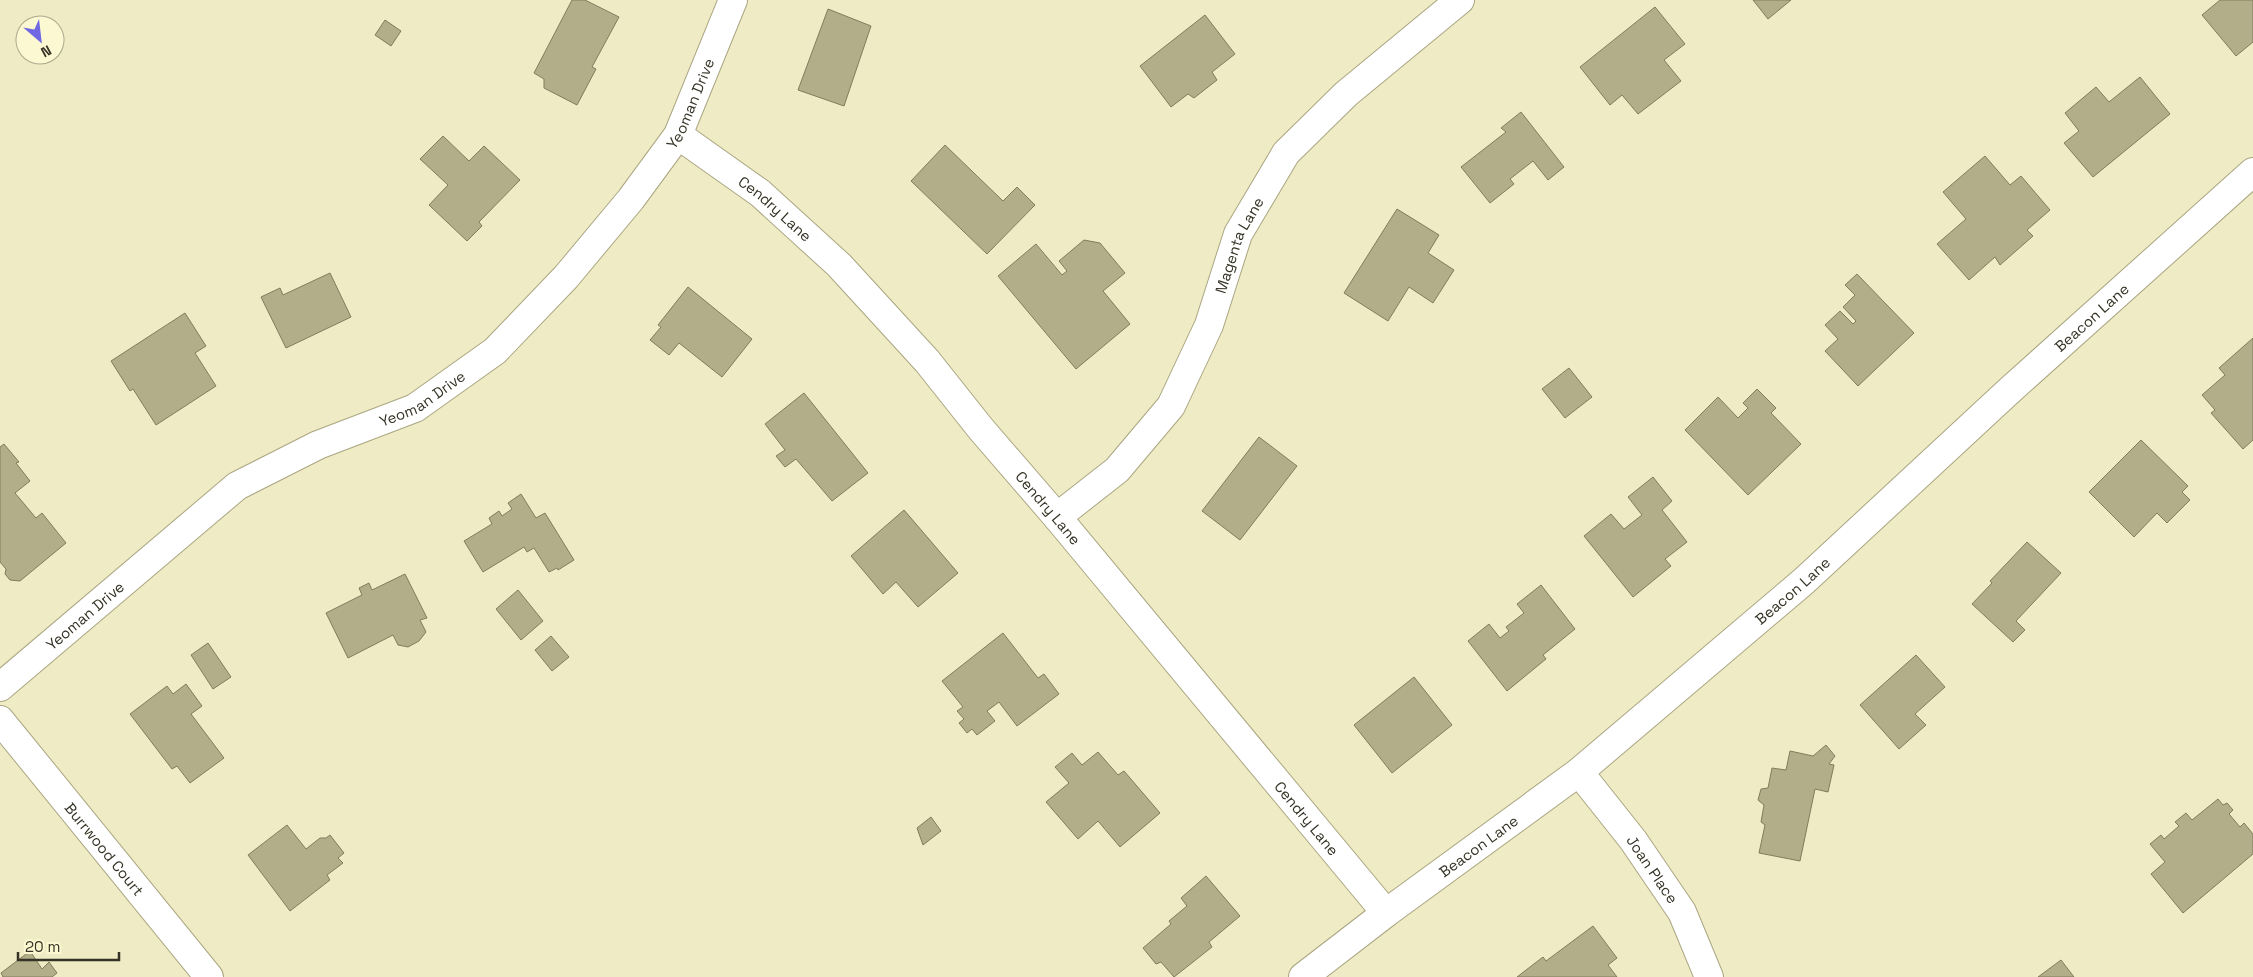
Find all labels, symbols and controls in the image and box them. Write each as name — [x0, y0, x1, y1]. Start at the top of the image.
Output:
north arrow — [15, 15, 65, 65]
text: N — [38, 41, 54, 62]
street label: Yeoman Drive — [662, 55, 718, 152]
street label: Cendry Lane — [735, 171, 816, 245]
street label: Magenta Lane — [1210, 193, 1267, 296]
street label: Beacon Lane — [2050, 279, 2132, 355]
street label: Yeoman Drive — [376, 366, 469, 430]
street label: Cendry Lane — [1012, 467, 1085, 548]
street label: Beacon Lane — [1751, 552, 1834, 628]
street label: Yeoman Drive — [42, 577, 128, 654]
street label: Cendry Lane — [1271, 777, 1344, 859]
street label: Burrwood Court — [61, 798, 148, 899]
street label: Beacon Lane — [1435, 810, 1522, 881]
street label: Joan Place — [1623, 831, 1683, 907]
scale bar — [18, 930, 119, 962]
text: 20 m — [25, 937, 60, 956]

